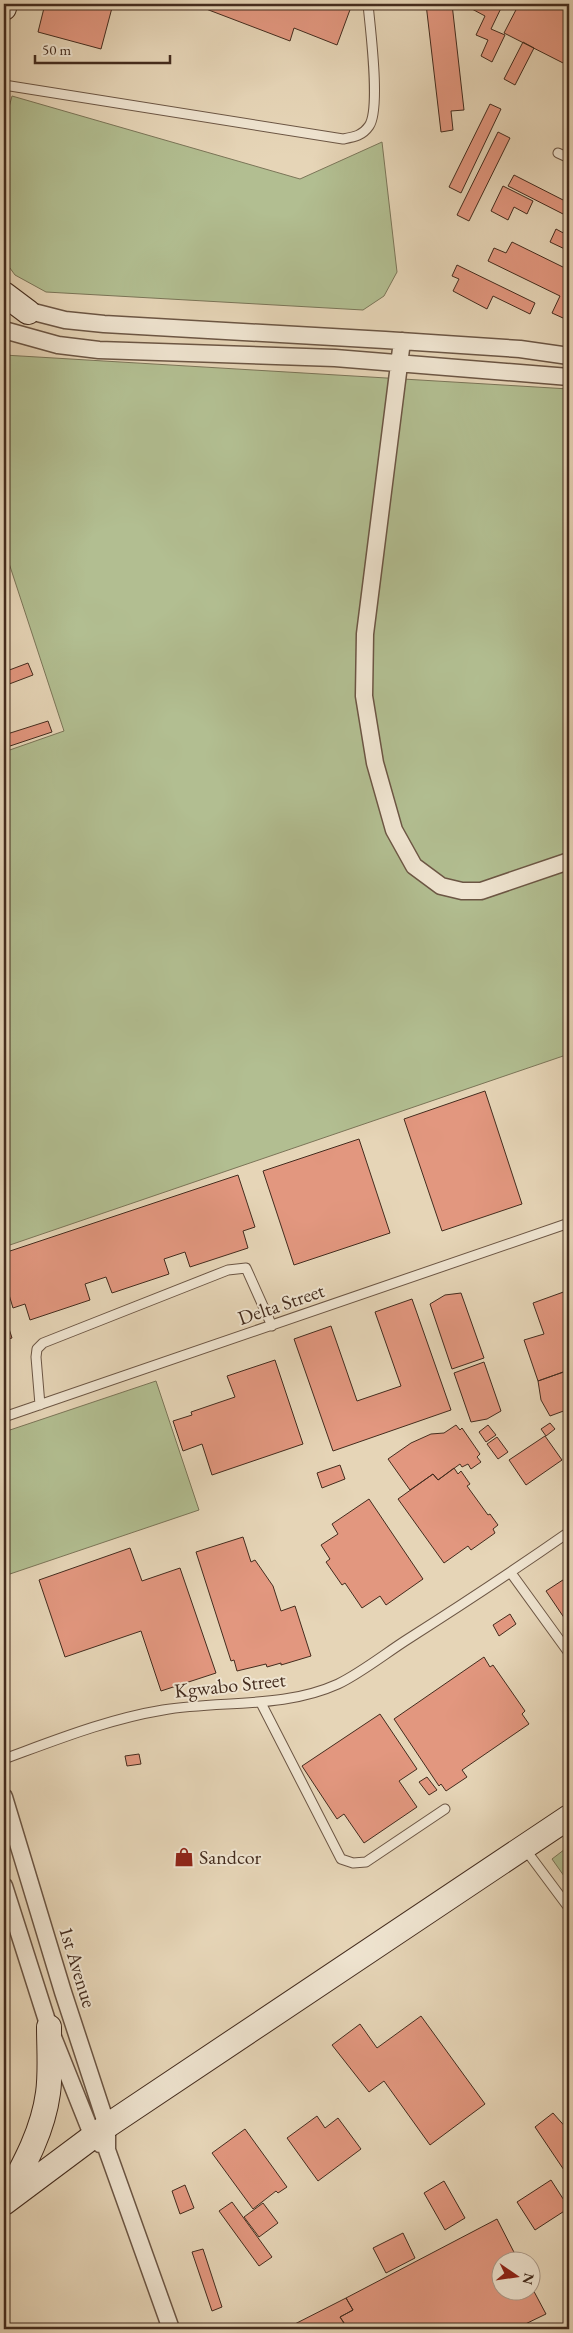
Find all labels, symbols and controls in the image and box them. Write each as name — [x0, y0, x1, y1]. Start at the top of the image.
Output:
scale bar — [35, 32, 170, 64]
text: 50 m — [42, 40, 71, 59]
street label: Delta Street — [234, 1277, 328, 1331]
street label: Kgwabo Street — [173, 1666, 288, 1704]
place label: Sandcor — [199, 1844, 262, 1870]
shop icon: Sandcor — [173, 1846, 195, 1868]
street label: 1st Avenue — [53, 1923, 103, 2011]
north arrow — [490, 2250, 540, 2300]
text: N — [518, 2271, 539, 2287]

